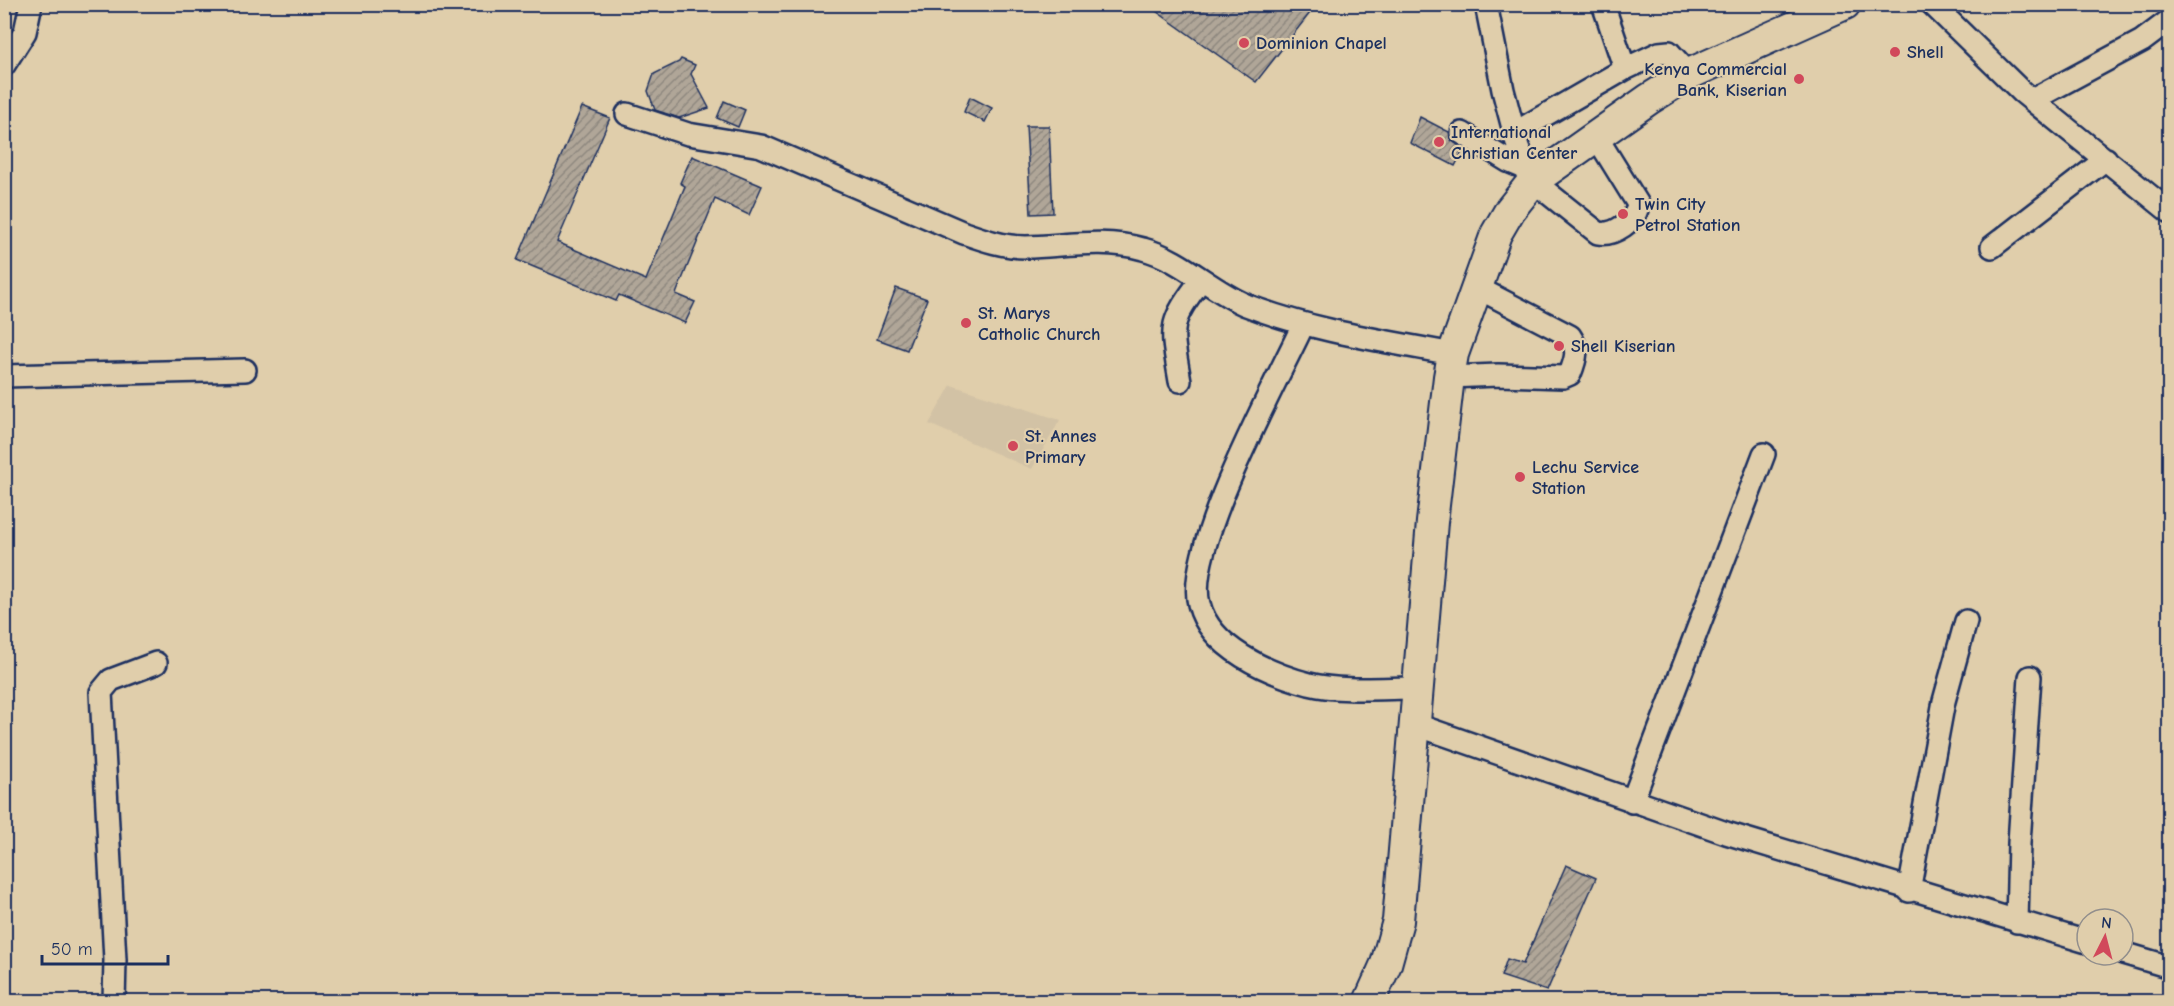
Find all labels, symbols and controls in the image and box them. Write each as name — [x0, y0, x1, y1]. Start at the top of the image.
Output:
place label: Dominion Chapel — [1256, 33, 1387, 54]
marker: Dominion Chapel — [1237, 36, 1251, 50]
place label: Shell — [1907, 42, 1944, 63]
marker: Shell — [1888, 45, 1902, 59]
place label: Kenya Commercial Bank, Kiserian — [1644, 59, 1787, 101]
marker: Kenya Commercial Bank, Kiserian — [1792, 72, 1806, 86]
place label: International Christian Center — [1451, 122, 1578, 164]
marker: International Christian Center — [1432, 135, 1446, 149]
place label: Twin City Petrol Station — [1635, 194, 1740, 236]
marker: Twin City Petrol Station — [1616, 207, 1630, 221]
place label: St. Marys Catholic Church — [978, 303, 1101, 345]
marker: St. Marys Catholic Church — [959, 316, 973, 330]
place label: Shell Kiserian — [1571, 336, 1676, 357]
marker: Shell Kiserian — [1552, 339, 1566, 353]
place label: St. Annes Primary — [1025, 426, 1097, 468]
marker: St. Annes Primary — [1006, 439, 1020, 453]
place label: Lechu Service Station — [1532, 457, 1639, 499]
marker: Lechu Service Station — [1513, 470, 1527, 484]
north arrow — [2075, 907, 2135, 967]
text: N — [2100, 914, 2113, 933]
scale bar — [42, 928, 168, 966]
text: 50 m — [51, 939, 93, 960]

